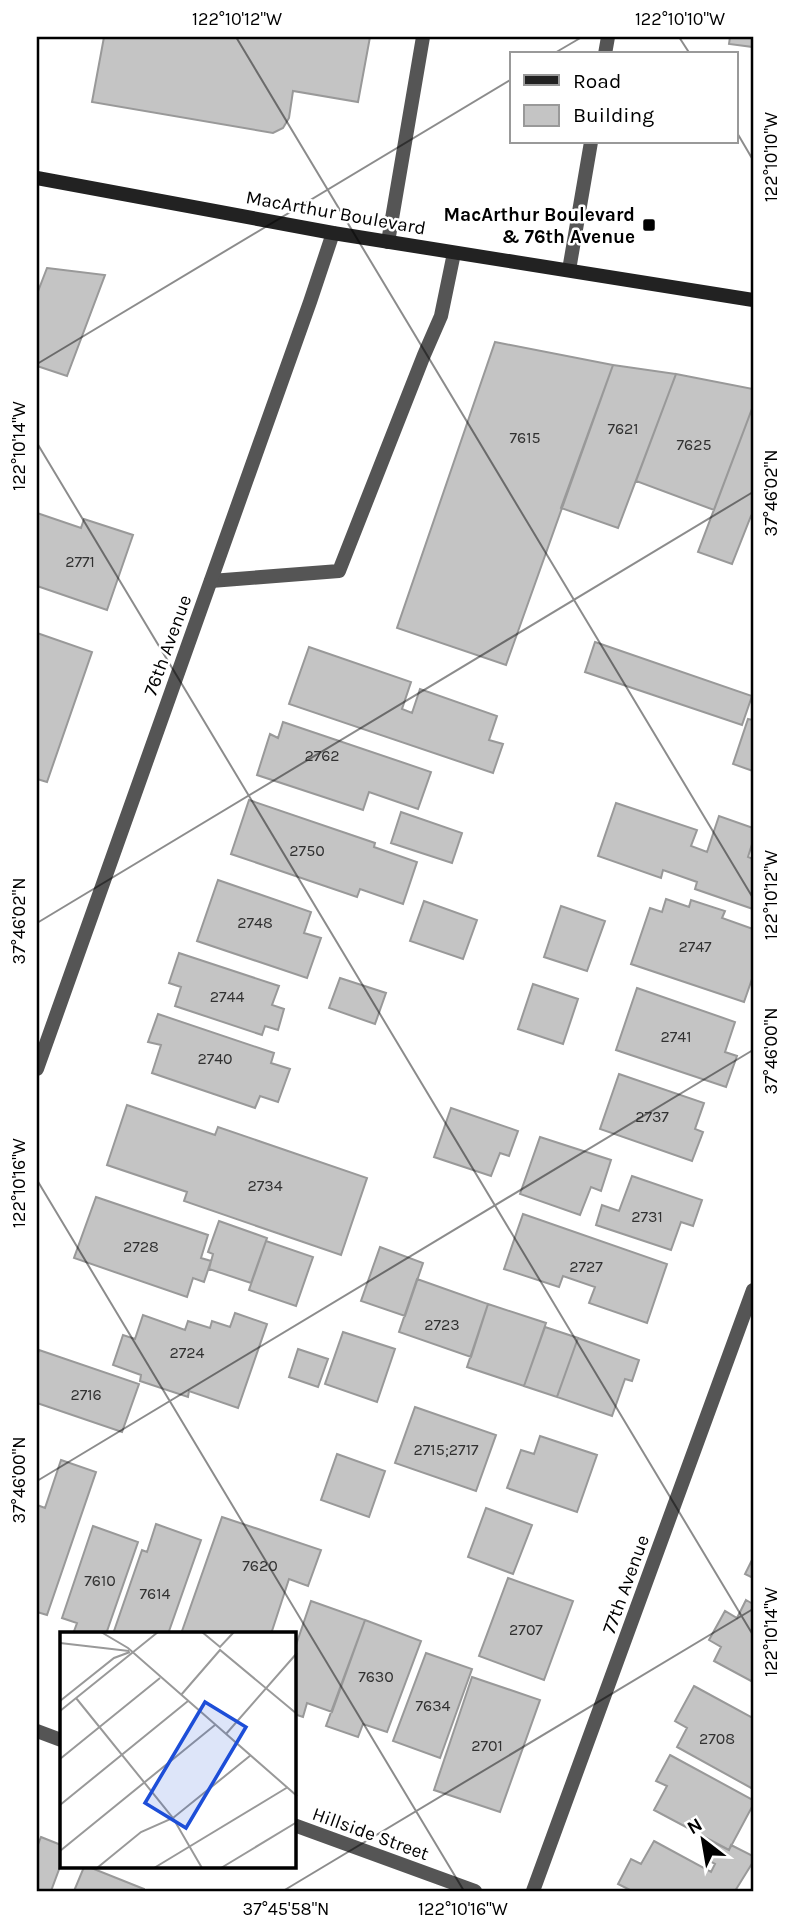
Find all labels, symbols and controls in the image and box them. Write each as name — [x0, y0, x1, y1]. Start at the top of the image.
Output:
text: 122°10'12"W — [192, 8, 282, 30]
text: 122°10'10"W — [635, 8, 725, 30]
legend — [510, 52, 738, 144]
text: Road — [573, 69, 621, 93]
text: Building — [573, 103, 654, 127]
text: 122°10'10"W — [760, 112, 782, 202]
street label: MacArthur Boulevard — [244, 186, 428, 240]
place label: MacArthur Boulevard & 76th Avenue — [443, 204, 635, 248]
marker: MacArthur Boulevard & 76th Avenue — [641, 217, 657, 233]
text: 122°10'14"W — [8, 401, 30, 491]
house number: 7621 — [607, 419, 639, 438]
house number: 7615 — [510, 428, 541, 447]
house number: 7625 — [677, 435, 711, 454]
text: 37°46'02"N — [760, 450, 782, 536]
house number: 2771 — [65, 552, 95, 571]
street label: 76th Avenue — [140, 592, 196, 699]
house number: 2762 — [304, 746, 340, 765]
house number: 2750 — [289, 841, 325, 860]
text: 122°10'12"W — [760, 850, 782, 940]
text: 37°46'02"N — [8, 878, 30, 964]
house number: 2748 — [237, 913, 273, 932]
house number: 2747 — [678, 937, 712, 956]
house number: 2744 — [210, 987, 244, 1006]
text: 37°46'00"N — [760, 1007, 782, 1095]
house number: 2741 — [660, 1027, 692, 1046]
house number: 2740 — [197, 1049, 233, 1068]
house number: 2737 — [635, 1107, 669, 1126]
text: 122°10'16"W — [8, 1138, 30, 1228]
house number: 2734 — [247, 1176, 283, 1195]
house number: 2731 — [631, 1207, 663, 1226]
house number: 2728 — [123, 1237, 159, 1256]
house number: 2727 — [569, 1257, 603, 1276]
house number: 2723 — [424, 1315, 460, 1334]
house number: 2724 — [170, 1343, 205, 1362]
house number: 2716 — [70, 1385, 102, 1404]
text: 37°46'00"N — [8, 1436, 30, 1524]
house number: 2715;2717 — [414, 1440, 479, 1459]
street label: 77th Avenue — [598, 1532, 654, 1637]
house number: 7620 — [242, 1556, 278, 1575]
house number: 7610 — [84, 1571, 116, 1590]
house number: 7614 — [140, 1584, 171, 1603]
text: 122°10'14"W — [760, 1587, 782, 1677]
house number: 2707 — [509, 1620, 543, 1639]
inset map — [60, 1632, 296, 1868]
house number: 7630 — [358, 1667, 394, 1686]
house number: 7634 — [415, 1696, 451, 1715]
house number: 2708 — [699, 1729, 735, 1748]
house number: 2701 — [471, 1736, 503, 1755]
street label: Hillside Street — [309, 1803, 432, 1865]
north arrow — [668, 1806, 738, 1876]
text: N — [683, 1813, 706, 1839]
text: 37°45'58"N — [243, 1898, 329, 1920]
text: 122°10'16"W — [418, 1898, 508, 1920]

